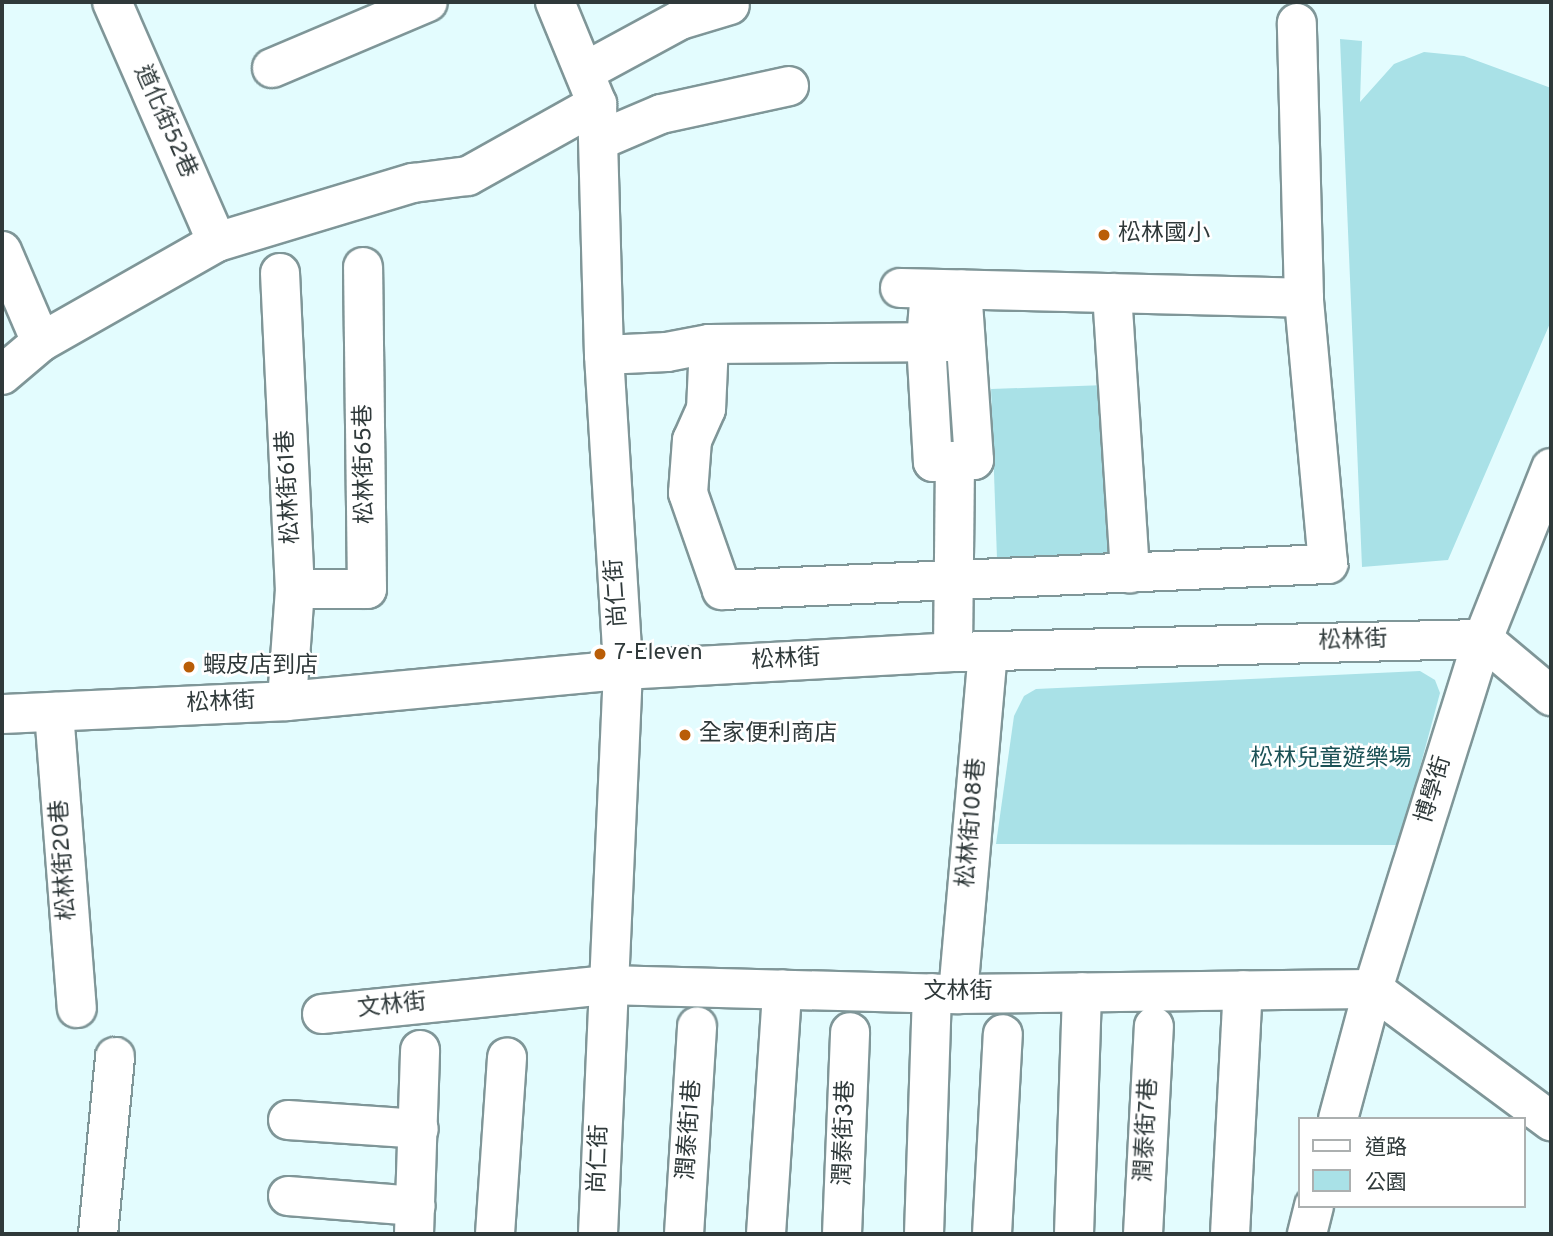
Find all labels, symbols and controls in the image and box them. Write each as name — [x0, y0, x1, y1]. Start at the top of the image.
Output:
street label: 道化街52巷 — [127, 61, 201, 183]
place label: 松林國小 — [1118, 221, 1210, 249]
marker: 松林國小 — [1096, 227, 1112, 243]
street label: 松林街65巷 — [351, 404, 381, 524]
street label: 松林街61巷 — [273, 429, 307, 545]
street label: 尚仁街 — [602, 558, 634, 628]
street label: 松林街 — [1318, 627, 1388, 657]
place label: 7-Eleven — [614, 640, 703, 668]
street label: 松林街 — [751, 645, 821, 677]
marker: 7-Eleven — [592, 646, 608, 662]
place label: 蝦皮店到店 — [203, 653, 318, 681]
marker: 蝦皮店到店 — [181, 659, 197, 675]
street label: 松林街 — [186, 688, 256, 720]
place label: 全家便利商店 — [699, 721, 837, 749]
marker: 全家便利商店 — [677, 727, 693, 743]
park label: 松林兒童遊樂場 — [1251, 746, 1411, 774]
street label: 博學街 — [1412, 753, 1458, 827]
street label: 松林街108巷 — [954, 757, 992, 889]
street label: 松林街20巷 — [47, 799, 83, 921]
street label: 文林街 — [924, 979, 992, 1007]
street label: 文林街 — [356, 990, 428, 1024]
street label: 潤泰街7巷 — [1131, 1077, 1165, 1183]
street label: 潤泰街1巷 — [674, 1079, 708, 1181]
street label: 潤泰街3巷 — [830, 1080, 862, 1186]
legend — [1298, 1117, 1525, 1208]
street label: 尚仁街 — [585, 1124, 615, 1194]
text: 道路 — [1365, 1135, 1407, 1162]
text: 公園 — [1365, 1170, 1407, 1197]

